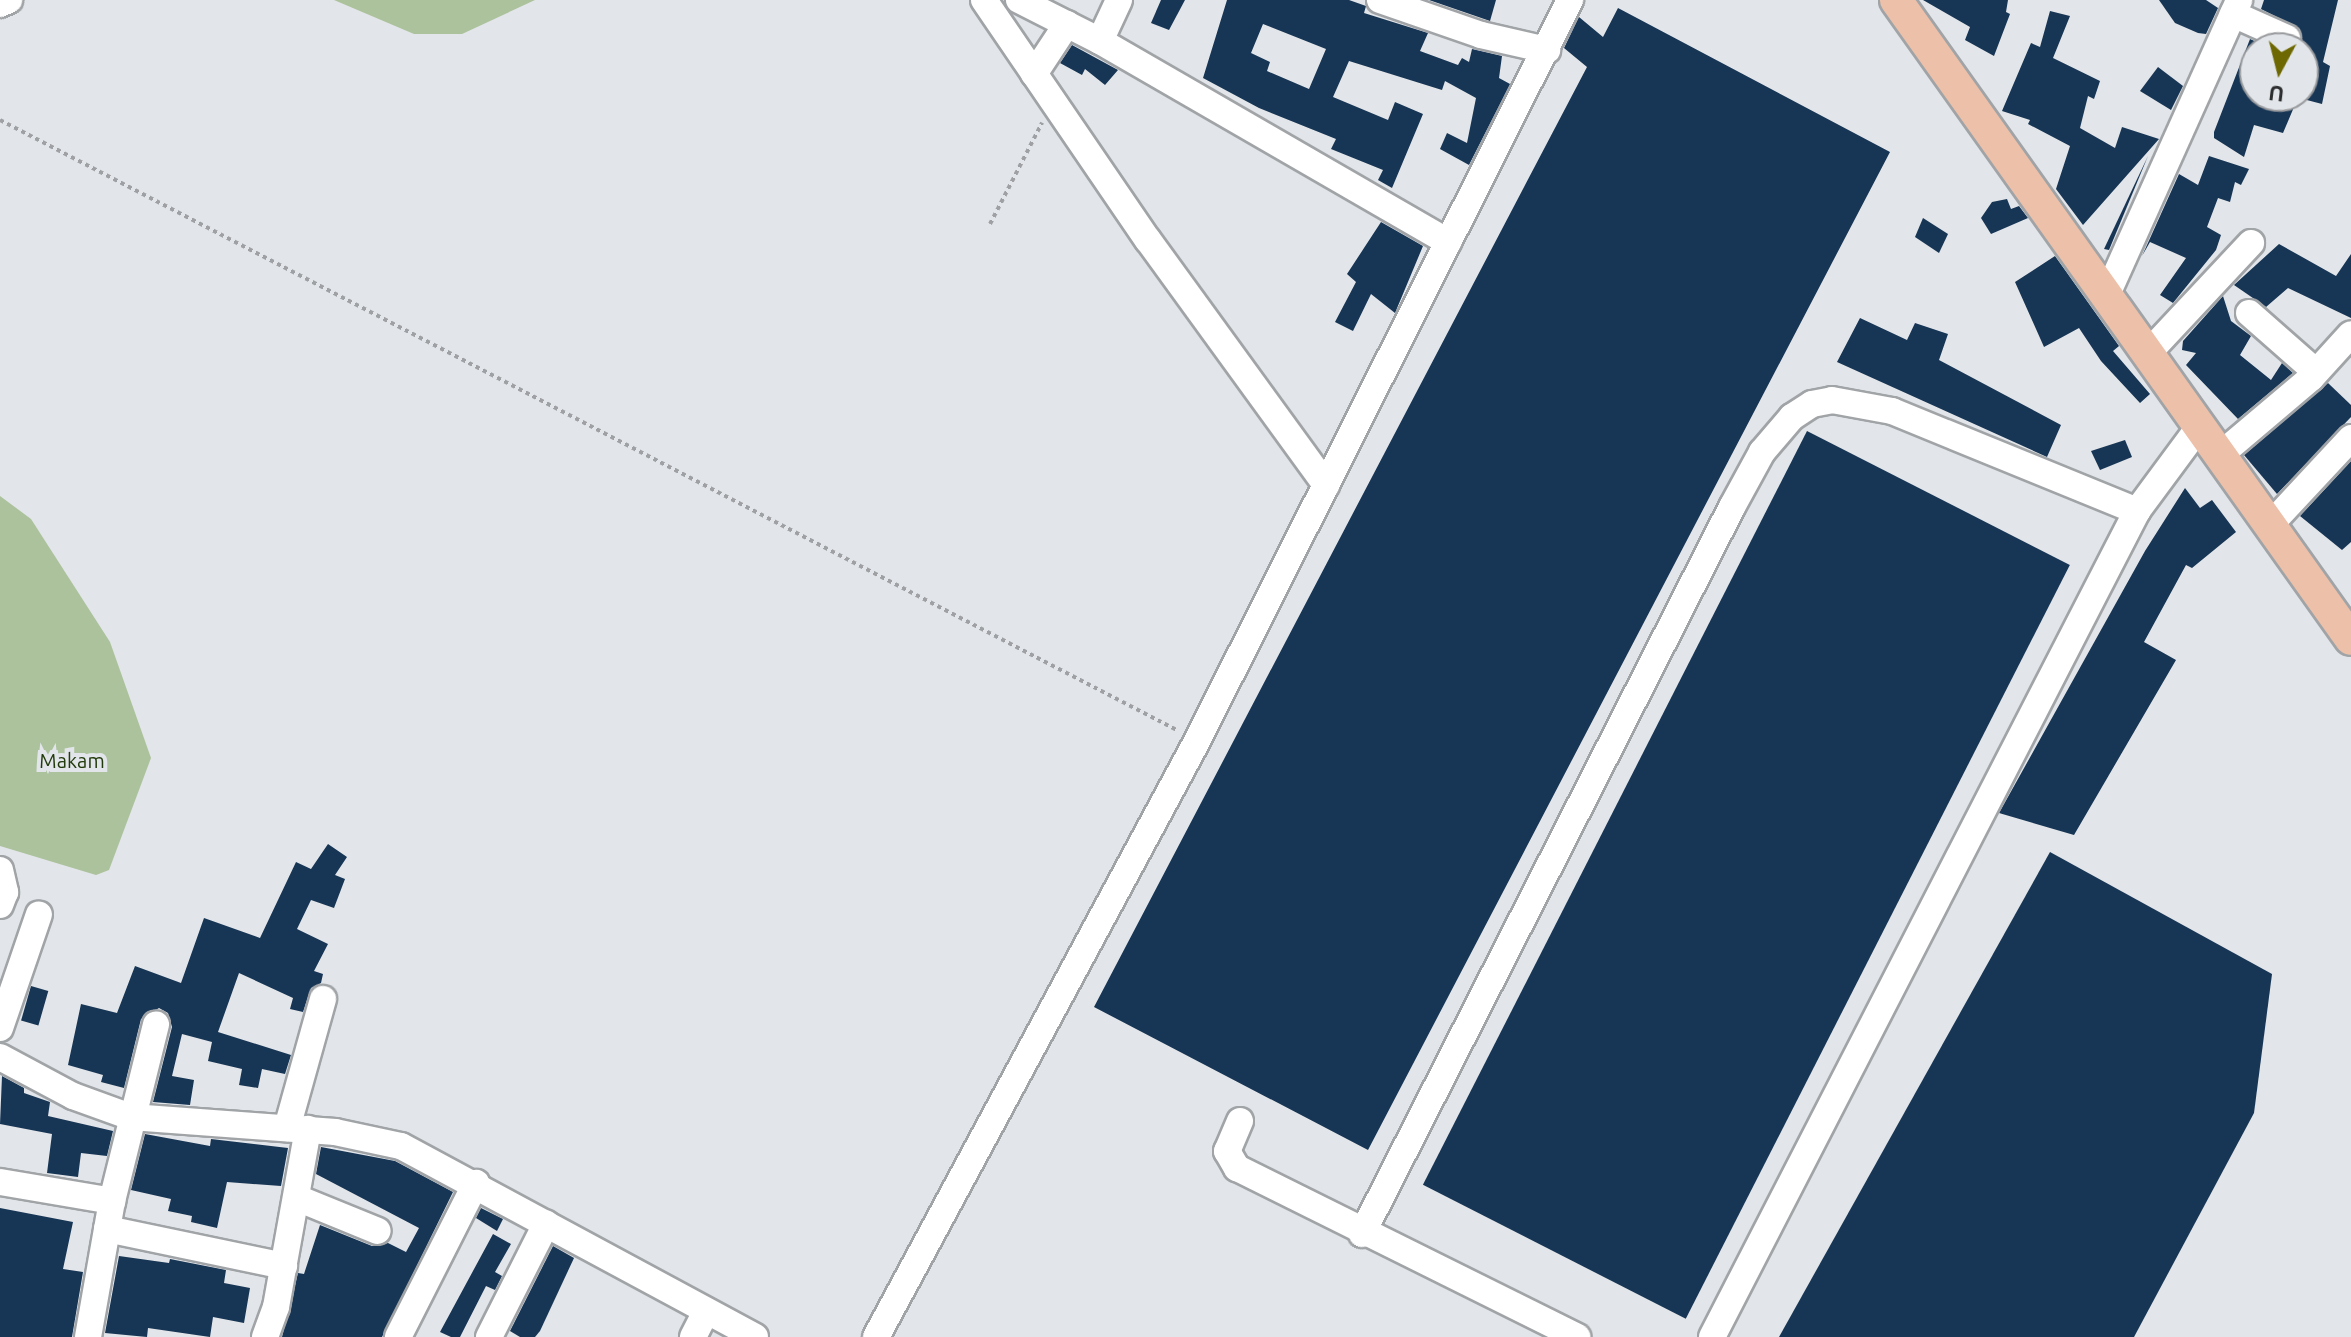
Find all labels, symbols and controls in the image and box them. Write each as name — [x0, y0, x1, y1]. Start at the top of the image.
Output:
north arrow — [2239, 32, 2319, 112]
text: U — [2267, 81, 2285, 108]
park label: Makam — [39, 748, 105, 772]

